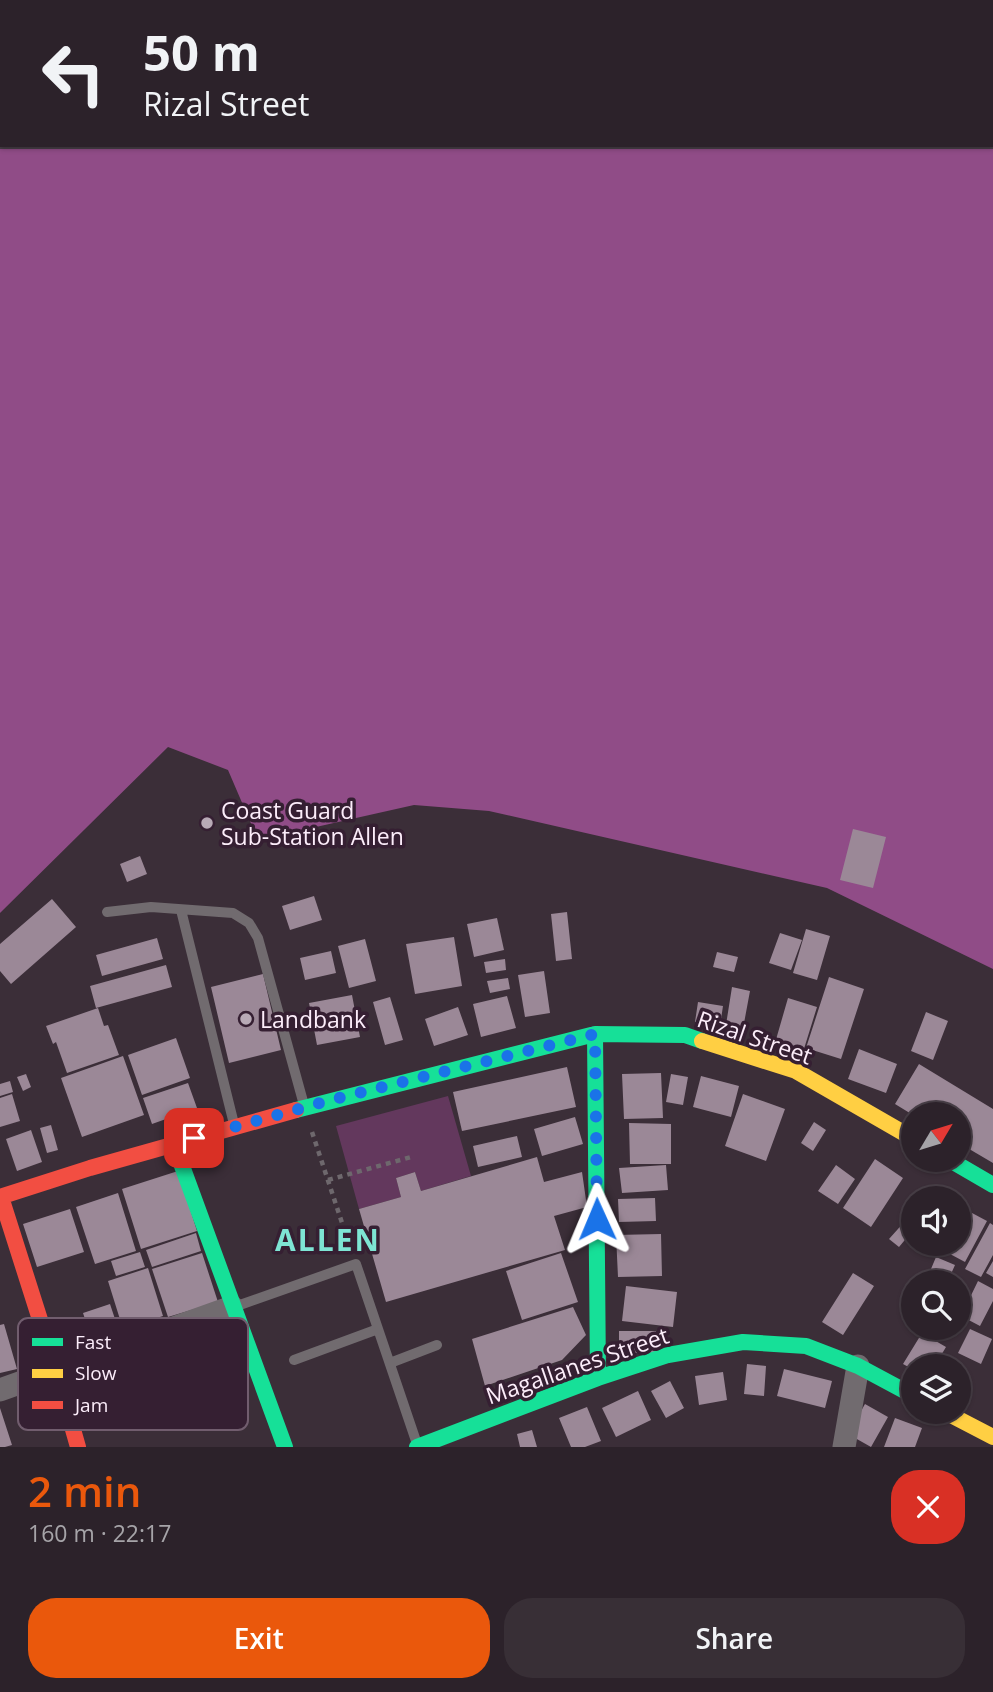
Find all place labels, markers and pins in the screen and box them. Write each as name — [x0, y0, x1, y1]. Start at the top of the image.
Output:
place label: Coast Guard Sub-Station Allen — [221, 794, 404, 852]
marker: Coast Guard Sub-Station Allen — [199, 815, 215, 831]
place label: Landbank — [260, 1003, 366, 1035]
marker: Landbank — [238, 1011, 254, 1027]
pin — [164, 1108, 224, 1168]

